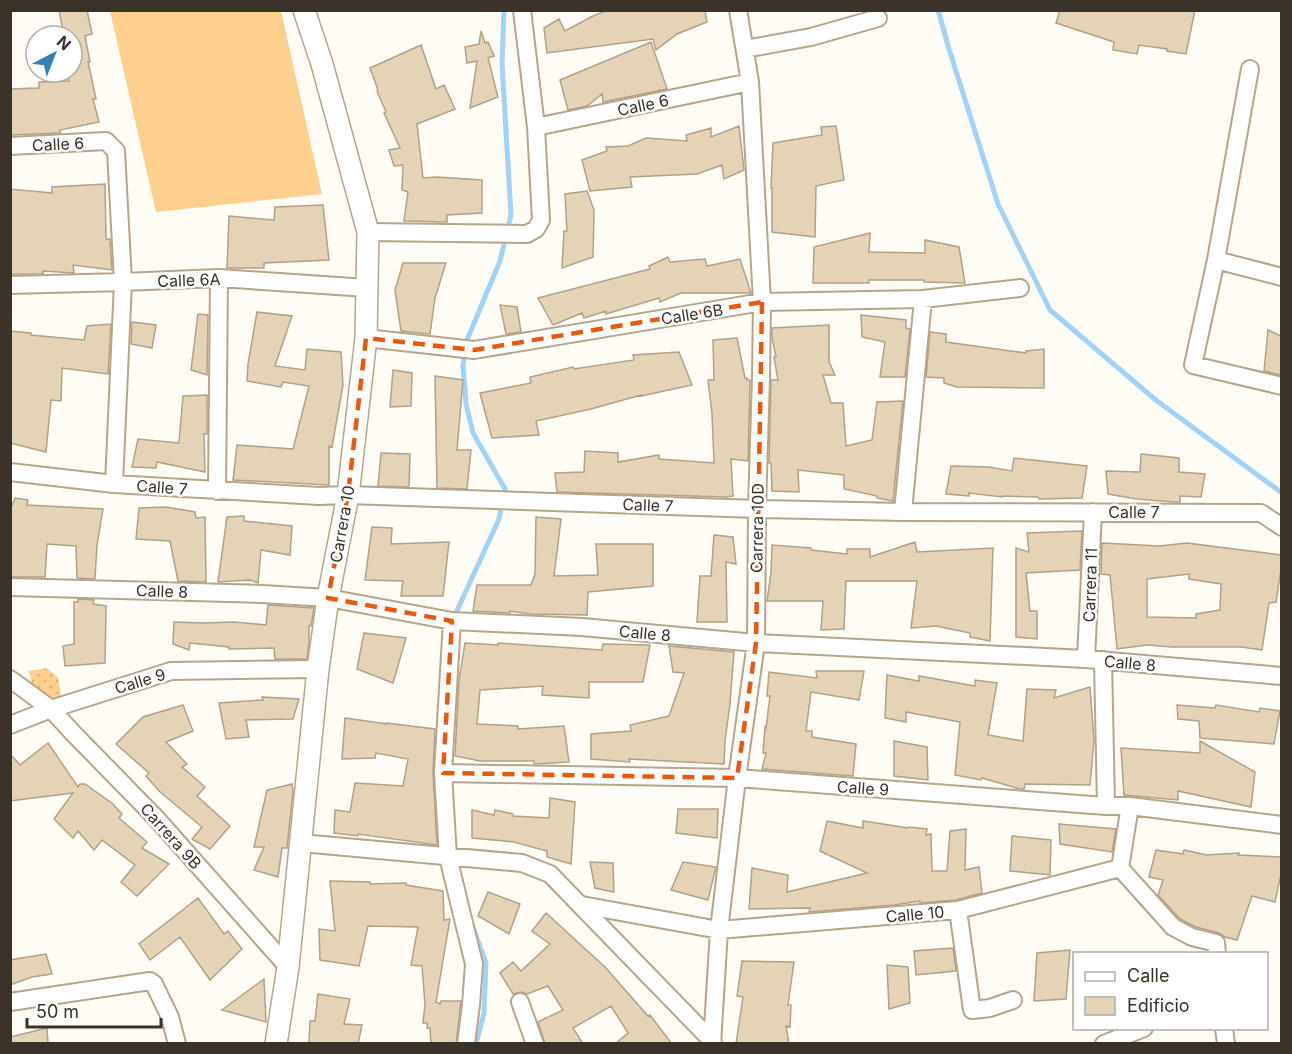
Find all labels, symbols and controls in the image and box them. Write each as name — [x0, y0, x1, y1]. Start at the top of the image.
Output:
north arrow — [24, 24, 84, 84]
text: N — [53, 31, 75, 54]
street label: Calle 6 — [615, 90, 671, 120]
street label: Calle 6 — [31, 133, 85, 155]
street label: Calle 6A — [157, 269, 221, 291]
street label: Calle 6B — [660, 299, 724, 329]
street label: Calle 7 — [136, 475, 188, 499]
street label: Carrera 10D — [746, 483, 768, 573]
street label: Carrera 10 — [325, 484, 359, 564]
street label: Calle 7 — [622, 494, 674, 516]
street label: Calle 7 — [1108, 502, 1160, 522]
street label: Carrera 11 — [1079, 547, 1101, 623]
street label: Calle 8 — [136, 580, 188, 602]
street label: Calle 8 — [618, 621, 672, 645]
street label: Calle 8 — [1103, 651, 1157, 675]
street label: Calle 9 — [112, 664, 168, 698]
street label: Calle 9 — [836, 776, 890, 800]
street label: Carrera 9B — [136, 799, 206, 873]
street label: Calle 10 — [885, 901, 945, 927]
legend — [1073, 952, 1268, 1030]
text: Calle — [1127, 965, 1169, 986]
scale bar — [27, 991, 160, 1029]
text: Edificio — [1127, 995, 1190, 1016]
text: 50 m — [36, 1001, 79, 1022]

